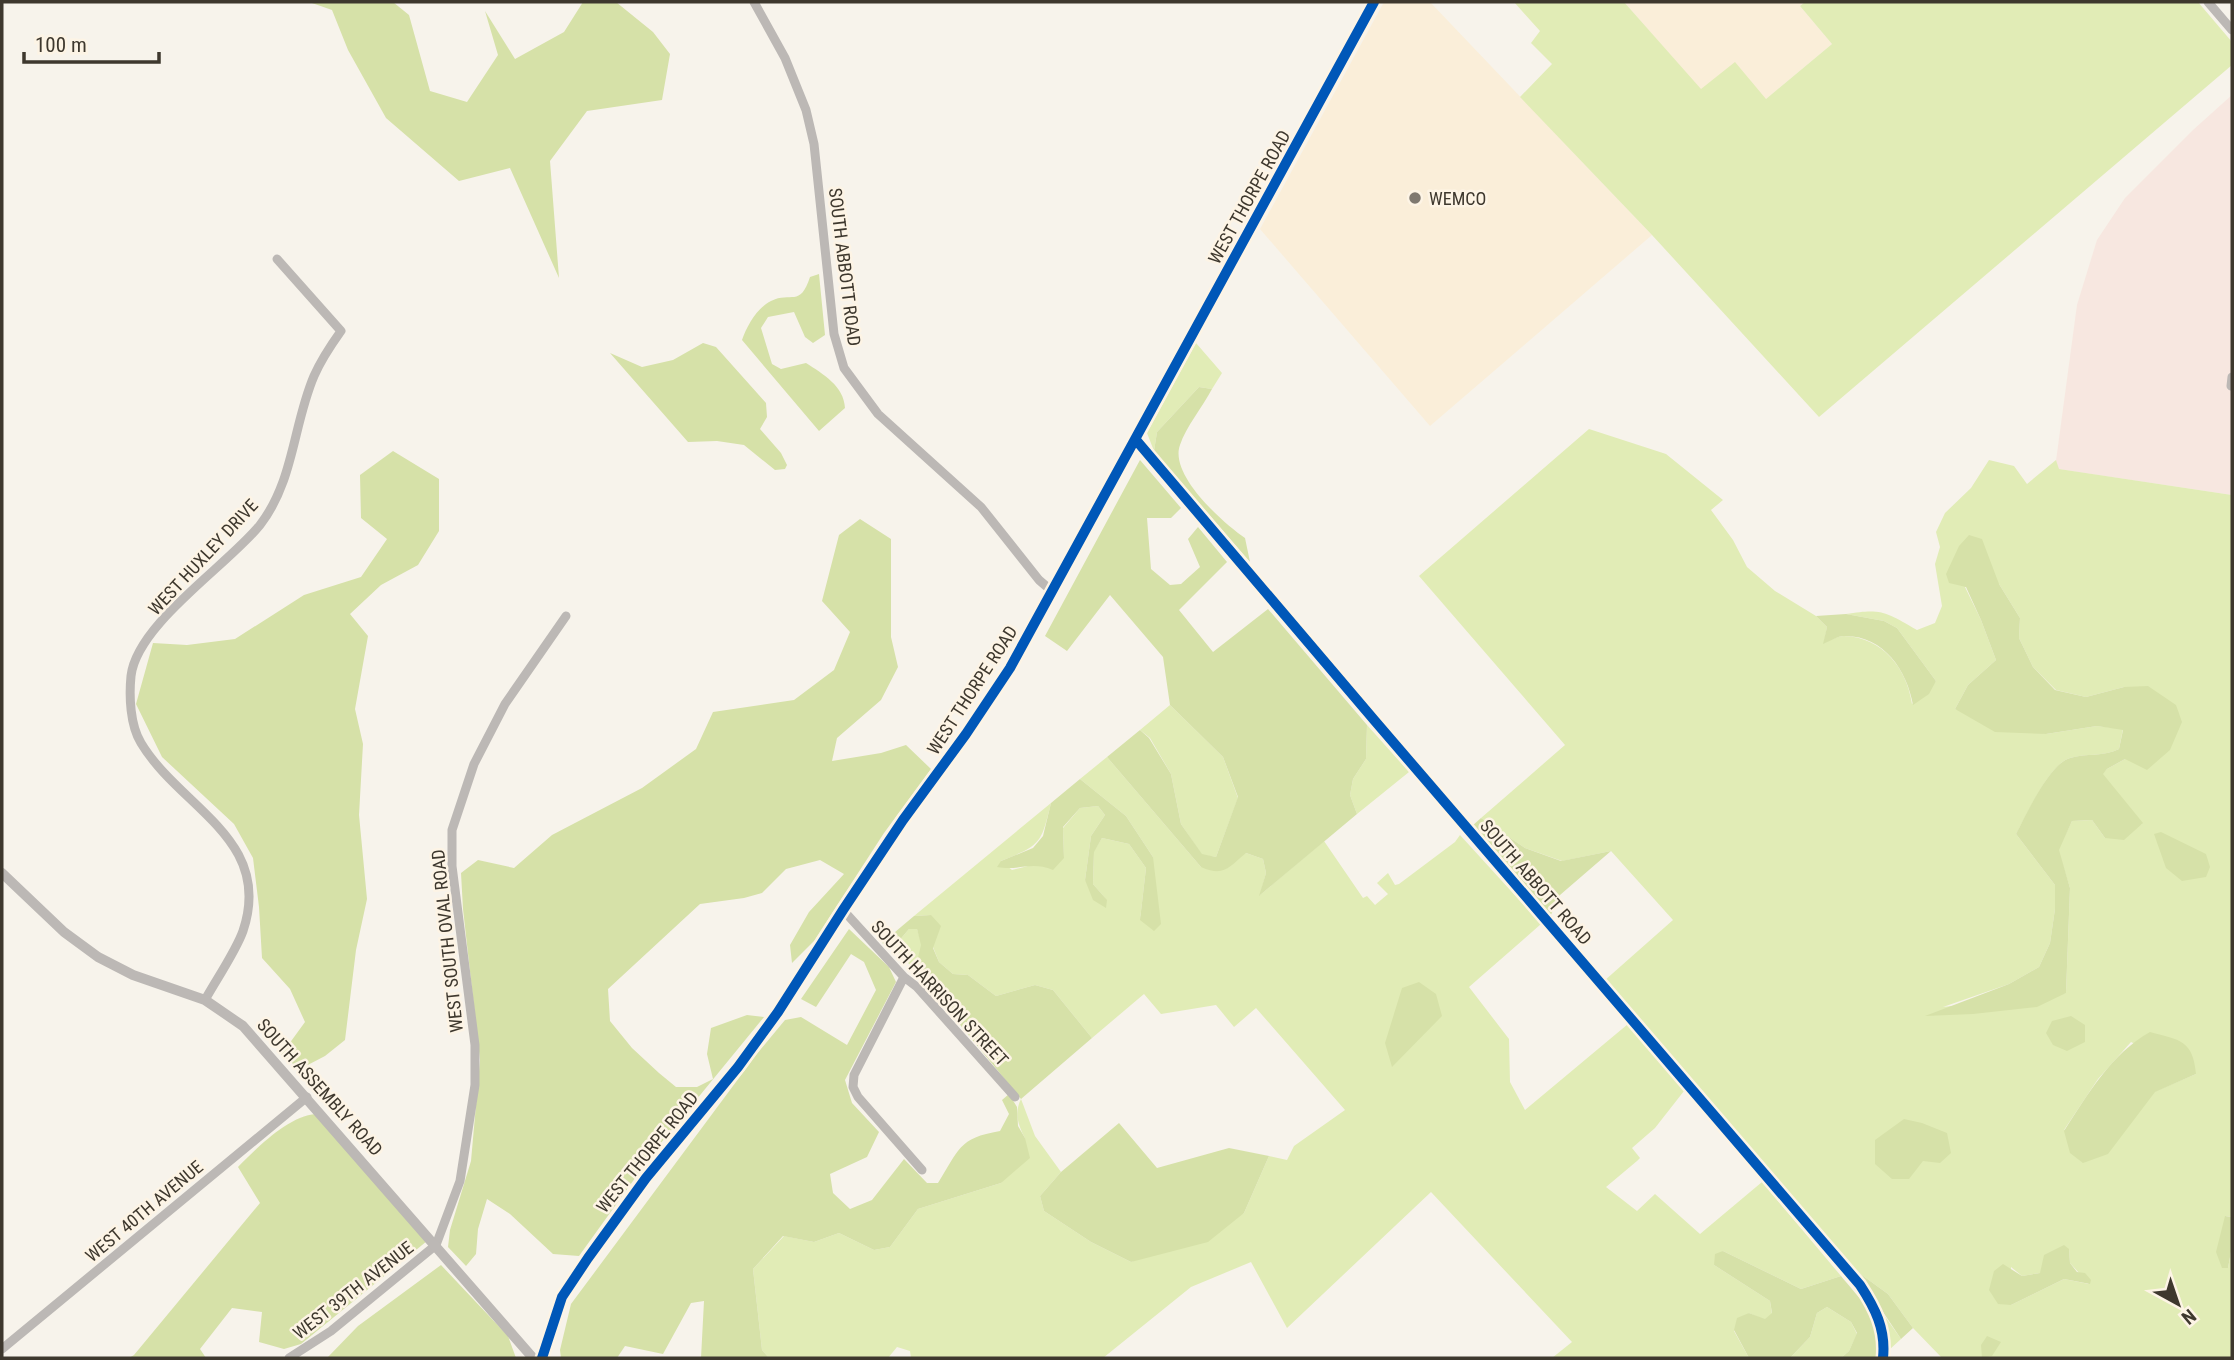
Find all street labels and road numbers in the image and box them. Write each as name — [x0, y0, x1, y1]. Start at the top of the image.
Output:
street label: WEST THORPE ROAD — [1204, 126, 1294, 268]
street label: SOUTH ABBOTT ROAD — [825, 187, 865, 347]
street label: WEST HUXLEY DRIVE — [144, 495, 262, 619]
street label: WEST THORPE ROAD — [922, 622, 1022, 758]
street label: SOUTH ABBOTT ROAD — [1476, 815, 1596, 949]
street label: WEST SOUTH OVAL ROAD — [427, 848, 467, 1034]
street label: SOUTH HARRISON STREET — [867, 916, 1013, 1070]
street label: SOUTH ASSEMBLY ROAD — [253, 1014, 387, 1160]
street label: WEST THORPE ROAD — [592, 1087, 702, 1217]
street label: WEST 40TH AVENUE — [81, 1156, 207, 1266]
street label: WEST 39TH AVENUE — [289, 1237, 417, 1343]

